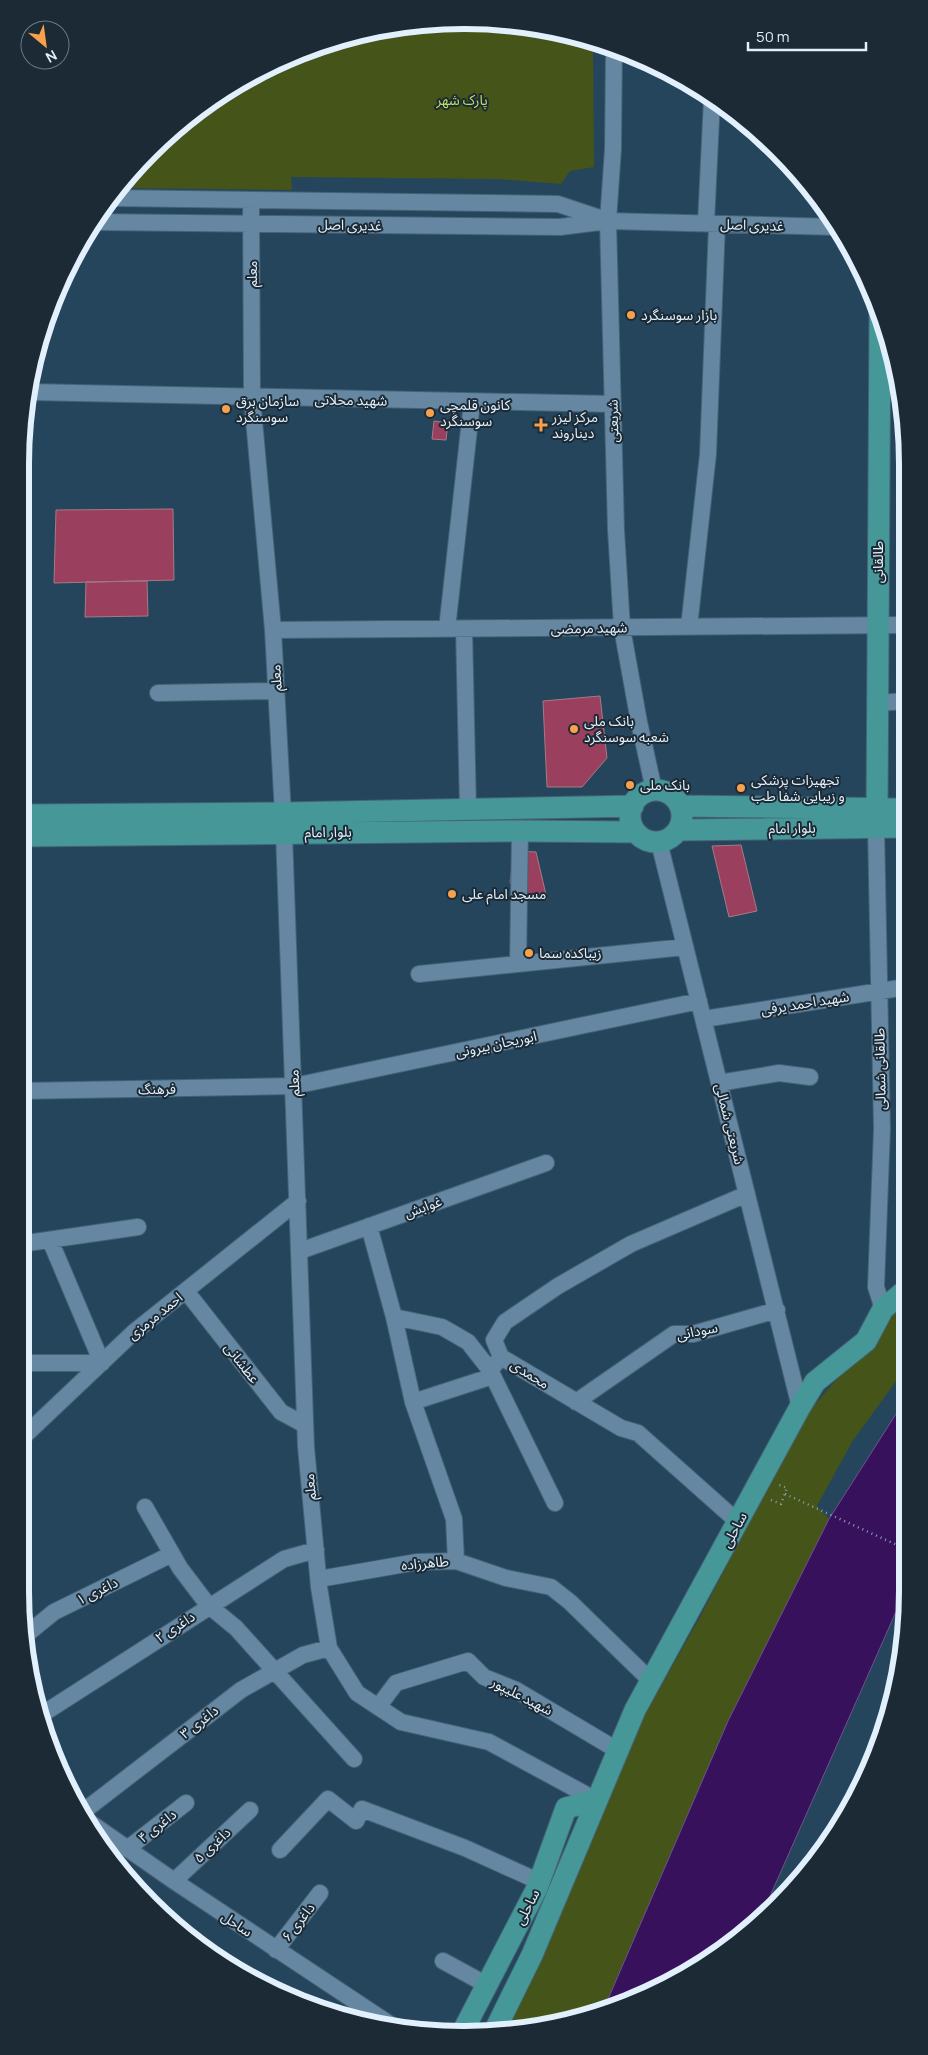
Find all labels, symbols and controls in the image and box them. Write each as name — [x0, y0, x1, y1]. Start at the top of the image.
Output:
north arrow — [20, 20, 70, 70]
scale bar — [748, 20, 866, 52]
text: 50 m — [756, 26, 790, 47]
text: N — [43, 46, 61, 68]
park label: پارک شهر — [435, 90, 488, 110]
street label: غدیری اصل — [318, 214, 382, 235]
street label: غدیری اصل — [720, 214, 784, 235]
street label: معلم — [242, 261, 263, 287]
place label: بازار سوسنگرد — [641, 305, 717, 324]
marker: بازار سوسنگرد — [625, 309, 637, 321]
street label: شهید محلاتی — [314, 389, 388, 410]
place label: سازمان برق سوسنگرد — [236, 391, 299, 426]
place label: کانون قلمچی سوسنگرد — [440, 395, 511, 430]
street label: شریعتی — [603, 399, 622, 443]
marker: سازمان برق سوسنگرد — [220, 403, 232, 415]
marker: کانون قلمچی سوسنگرد — [424, 407, 436, 419]
place label: مرکز لیزر دیناروند — [551, 407, 598, 442]
marker: مرکز لیزر دیناروند — [534, 418, 548, 432]
street label: طالقانی — [868, 541, 887, 583]
street label: شهید مرمضی — [550, 617, 628, 638]
street label: معلم — [265, 664, 288, 692]
place label: بانک ملی شعبه سوسنگرد — [584, 711, 669, 746]
marker: بانک ملی شعبه سوسنگرد — [568, 723, 580, 735]
place label: تجهیزات پزشکی و زیبایی شفا طب — [751, 770, 845, 805]
place label: بانک ملی — [640, 775, 690, 794]
marker: بانک ملی — [624, 779, 636, 791]
marker: تجهیزات پزشکی و زیبایی شفا طب — [735, 782, 747, 794]
street label: بلوار امام — [768, 818, 816, 839]
street label: بلوار امام — [304, 822, 352, 843]
place label: مسجد امام علی — [462, 884, 546, 905]
marker: مسجد امام علی — [446, 888, 458, 900]
place label: زیباکده سما — [539, 943, 602, 962]
marker: زیباکده سما — [523, 947, 535, 959]
street label: شهید احمد یرفی — [759, 986, 851, 1019]
street label: ابوریحان بیرونی — [453, 1026, 538, 1061]
street label: طالقانی شمالی — [869, 1028, 890, 1110]
street label: معلم — [284, 1069, 305, 1097]
street label: فرهنگ — [138, 1079, 176, 1098]
street label: شریعتی شمالی — [711, 1081, 750, 1166]
street label: غوابش — [401, 1191, 444, 1222]
street label: احمد مرمزی — [123, 1288, 186, 1344]
street label: سودانی — [675, 1317, 719, 1344]
street label: عطشانی — [220, 1338, 264, 1387]
street label: محمدی — [507, 1354, 553, 1393]
street label: معلم — [299, 1473, 322, 1501]
street label: ساحلی — [716, 1509, 751, 1551]
street label: طاهرزاده — [400, 1551, 449, 1574]
street label: داغری ۱ — [73, 1572, 121, 1609]
street label: داغری ۲ — [151, 1606, 199, 1647]
street label: شهید علیپور — [487, 1671, 556, 1720]
street label: داغری ۳ — [175, 1700, 222, 1743]
street label: داغری ۴ — [133, 1804, 180, 1847]
street label: داغری ۵ — [189, 1822, 234, 1867]
street label: ساحلی — [510, 1886, 544, 1928]
street label: داغری ۶ — [277, 1898, 319, 1945]
street label: ساحل — [218, 1906, 256, 1941]

